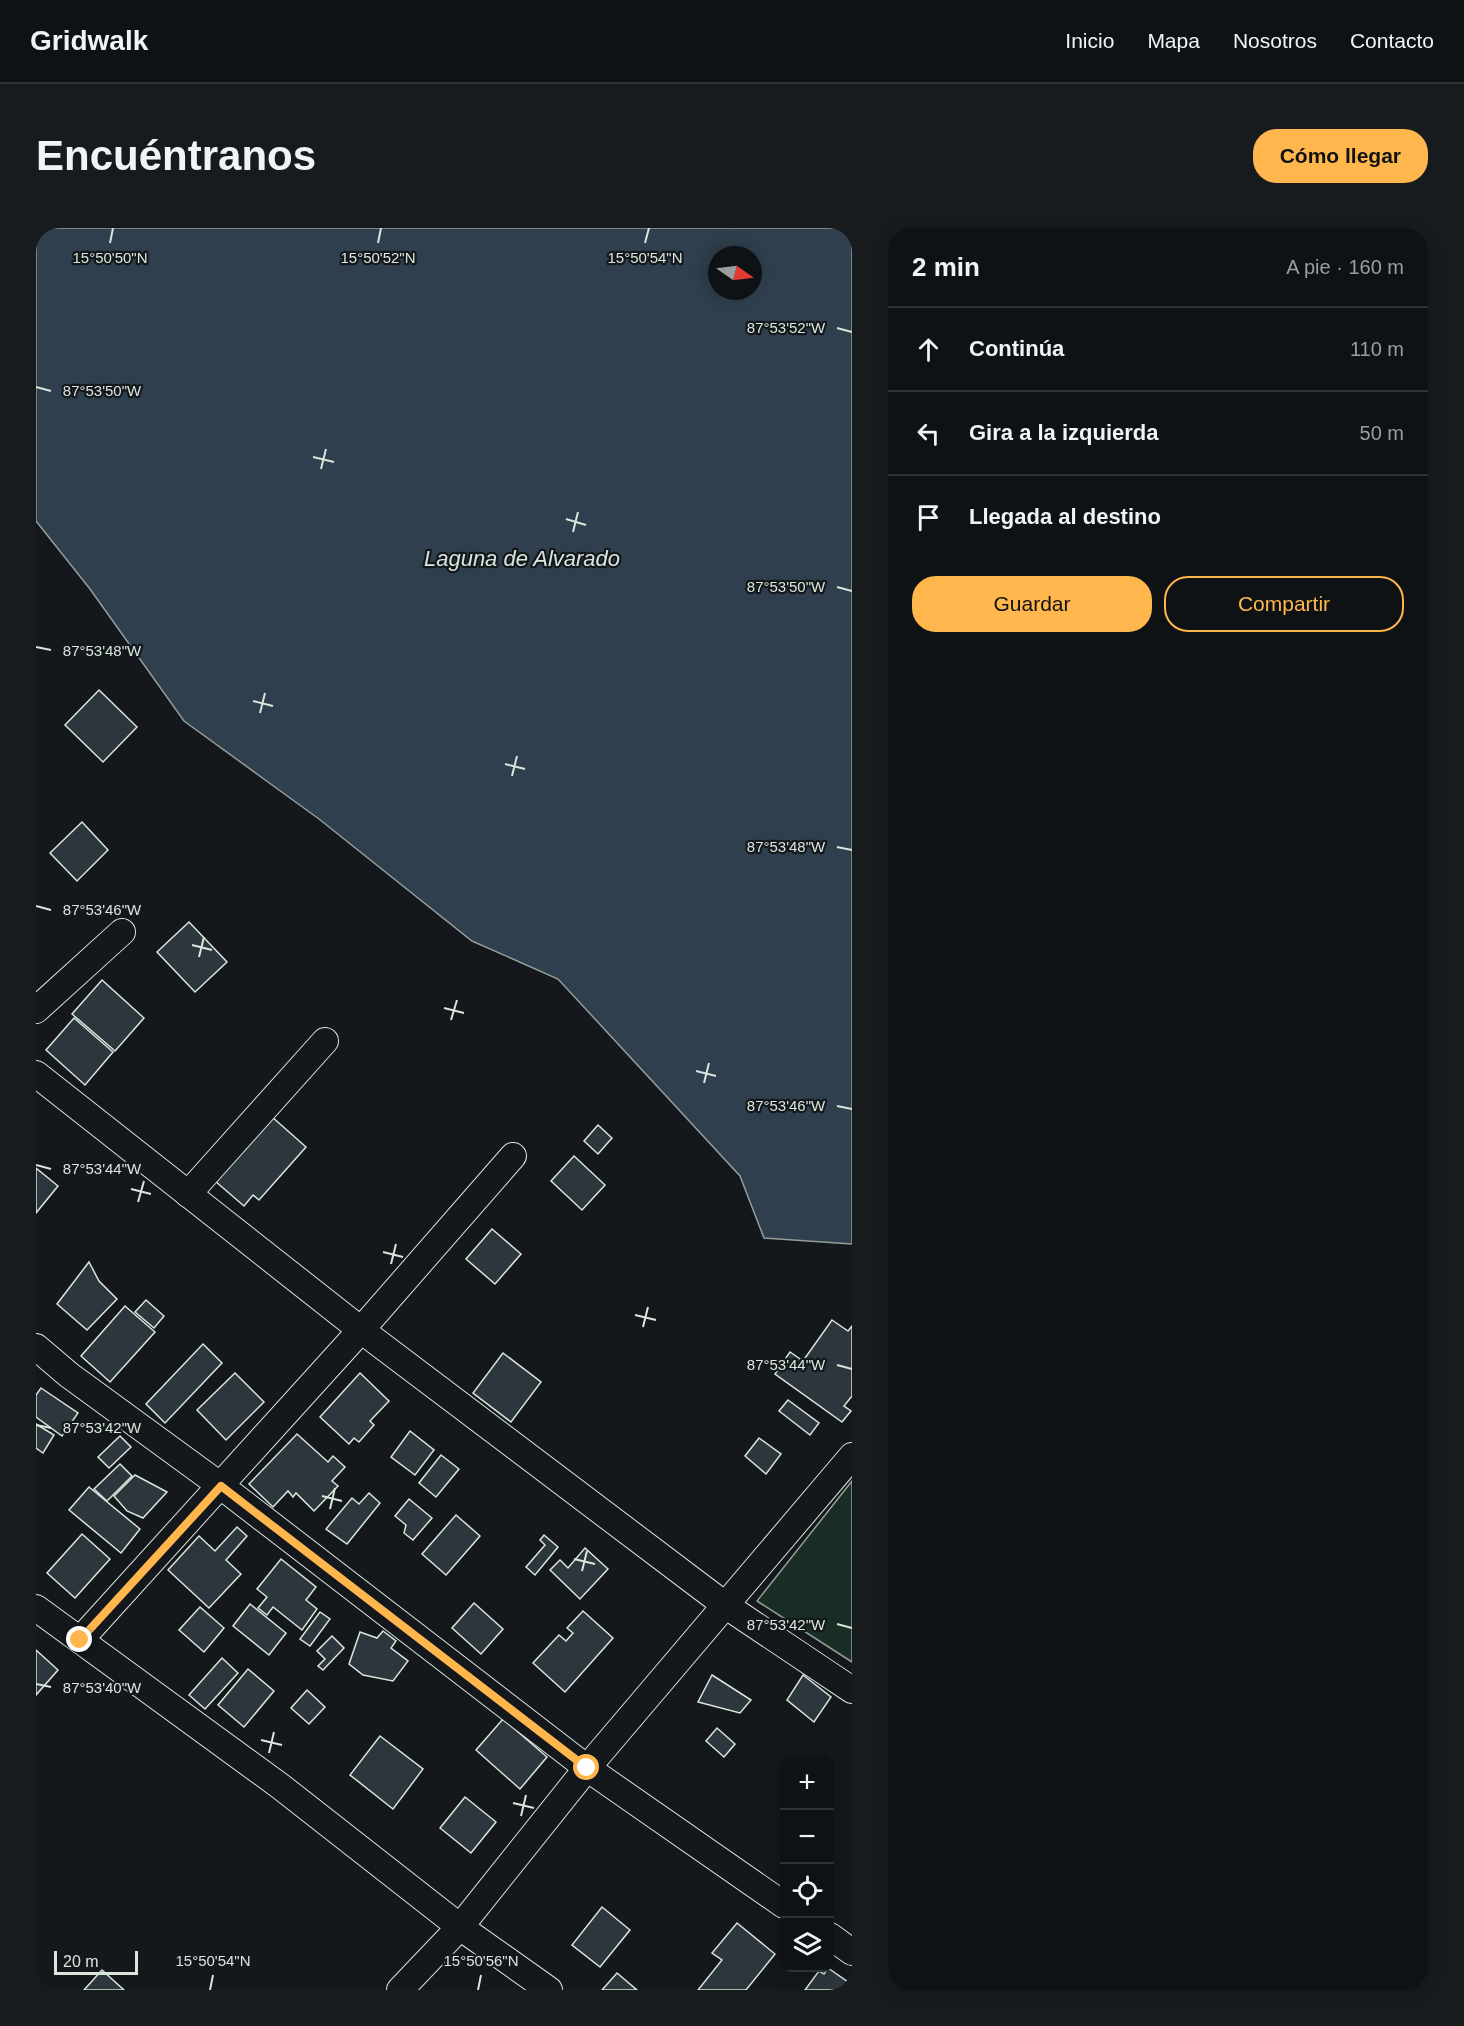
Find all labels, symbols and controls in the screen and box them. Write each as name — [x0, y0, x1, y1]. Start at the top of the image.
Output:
text: Gridwalk — [30, 25, 148, 56]
text: Inicio — [1065, 29, 1114, 52]
text: Mapa — [1147, 29, 1200, 52]
text: Nosotros — [1233, 29, 1317, 52]
text: Contacto — [1350, 29, 1434, 52]
button: Cómo llegar — [1253, 129, 1428, 183]
text: Encuéntranos — [36, 132, 316, 179]
north arrow — [708, 246, 762, 300]
text: 15°50'50"N — [72, 249, 148, 266]
text: 15°50'52"N — [340, 249, 416, 266]
text: 15°50'54"N — [607, 249, 683, 266]
text: 2 min — [912, 252, 980, 282]
text: A pie · 160 m — [1286, 256, 1404, 278]
text: 87°53'52"W — [747, 319, 826, 336]
icon: ahead — [912, 333, 945, 366]
text: Continúa — [969, 336, 1064, 361]
text: 110 m — [1350, 338, 1404, 360]
text: 87°53'50"W — [63, 382, 142, 399]
icon: left — [912, 417, 945, 450]
text: Gira a la izquierda — [969, 420, 1159, 445]
text: 50 m — [1360, 422, 1404, 444]
icon: arrive — [912, 501, 945, 534]
text: Llegada al destino — [969, 504, 1161, 529]
water label: Laguna de Alvarado — [424, 546, 620, 571]
button: Guardar — [912, 576, 1152, 632]
button: Compartir — [1164, 576, 1404, 632]
text: 87°53'50"W — [747, 578, 826, 595]
text: 87°53'48"W — [63, 642, 142, 659]
text: 87°53'48"W — [747, 838, 826, 855]
text: 87°53'46"W — [63, 901, 142, 918]
text: 87°53'46"W — [747, 1097, 826, 1114]
text: 87°53'44"W — [63, 1160, 142, 1177]
text: 87°53'44"W — [747, 1356, 826, 1373]
text: 87°53'42"W — [63, 1419, 142, 1436]
text: 87°53'42"W — [747, 1616, 826, 1633]
route end — [66, 1626, 92, 1652]
text: 87°53'40"W — [63, 1679, 142, 1696]
route start — [573, 1754, 599, 1780]
map controls — [780, 1756, 834, 1972]
button: + — [780, 1756, 834, 1810]
button: − — [780, 1810, 834, 1864]
button: locate — [780, 1864, 834, 1918]
button: layers — [780, 1918, 834, 1972]
scale bar — [54, 1948, 138, 1976]
text: 15°50'54"N — [175, 1952, 251, 1969]
text: 15°50'56"N — [443, 1952, 519, 1969]
text: 20 m — [63, 1953, 99, 1970]

